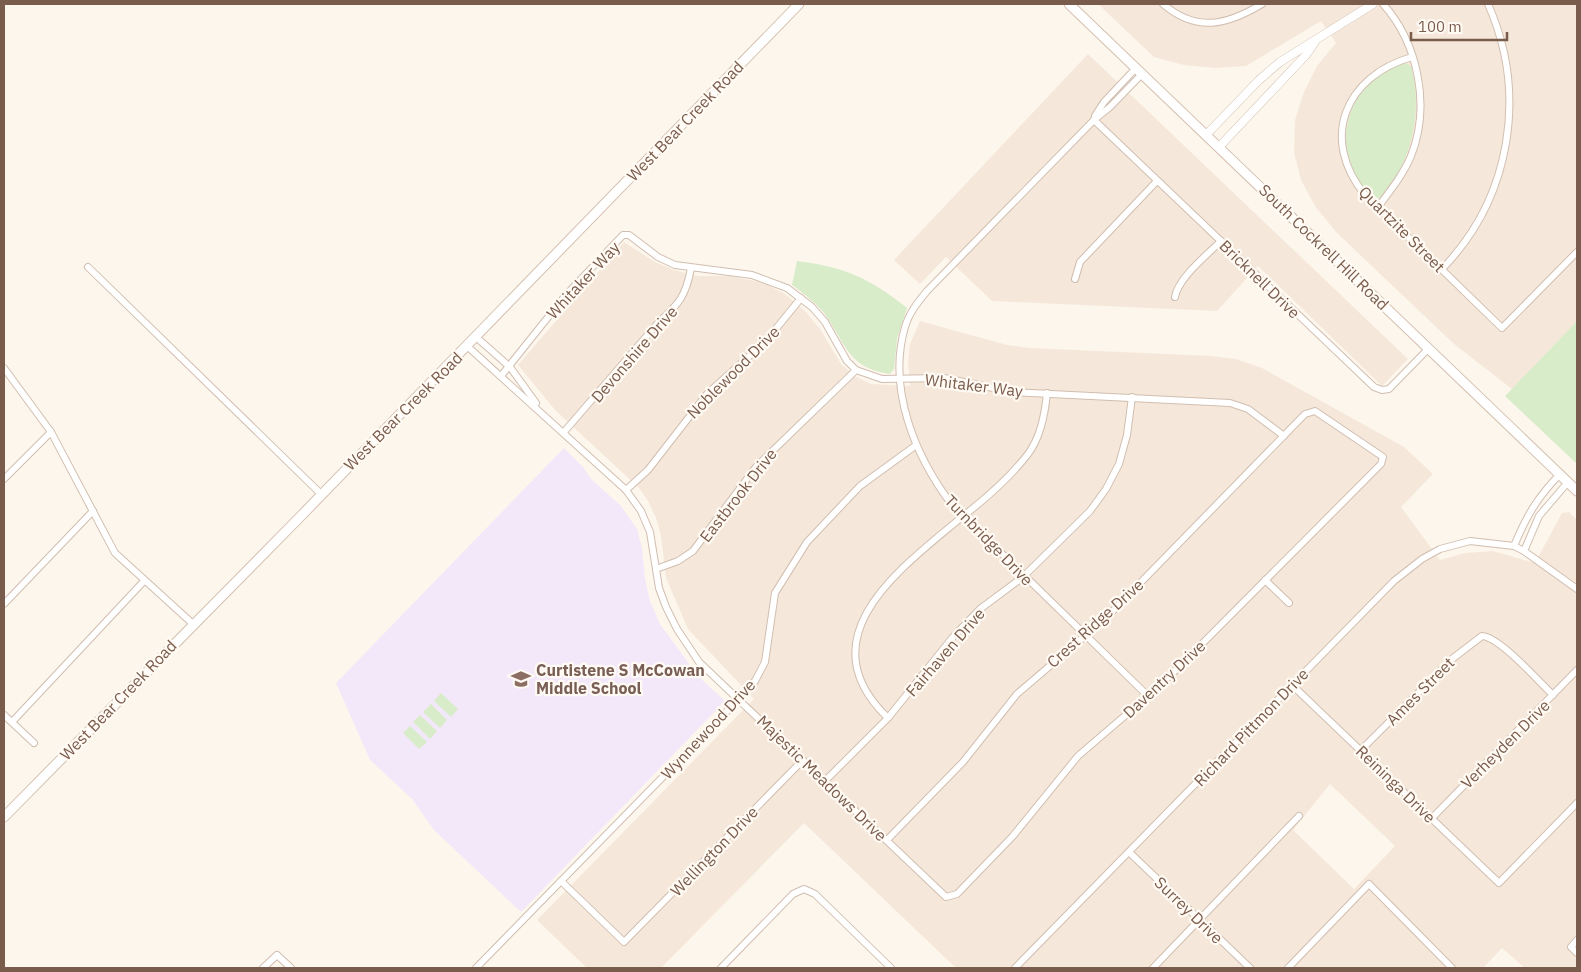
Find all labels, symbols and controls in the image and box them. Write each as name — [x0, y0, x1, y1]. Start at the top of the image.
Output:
scale bar — [1411, 10, 1507, 42]
text: 100 m — [1418, 17, 1462, 36]
street label: West Bear Creek Road — [622, 57, 748, 185]
street label: South Cockrell Hill Road — [1255, 180, 1393, 314]
street label: Quartzite Street — [1355, 182, 1449, 276]
street label: Bricknell Drive — [1216, 236, 1305, 323]
street label: Whitaker Way — [542, 237, 624, 323]
street label: Devonshire Drive — [587, 301, 682, 406]
street label: Noblewood Drive — [682, 321, 784, 423]
street label: West Bear Creek Road — [340, 348, 466, 474]
street label: Whitaker Way — [924, 369, 1024, 401]
street label: Eastbrook Drive — [695, 444, 781, 546]
street label: Turnbridge Drive — [941, 490, 1038, 590]
street label: Crest Ridge Drive — [1043, 574, 1148, 672]
street label: Fairhaven Drive — [901, 603, 989, 700]
street label: West Bear Creek Road — [55, 636, 181, 764]
street label: Daventry Drive — [1119, 636, 1209, 722]
street label: Ames Street — [1382, 653, 1458, 729]
place label: Curtistene S McCowan Middle School — [536, 660, 705, 698]
street label: Richard Pittmon Drive — [1189, 664, 1313, 790]
school or university icon: Curtistene S McCowan Middle School — [510, 668, 532, 690]
street label: Wynnewood Drive — [657, 675, 760, 783]
street label: Verheyden Drive — [1456, 695, 1554, 793]
street label: Majestic Meadows Drive — [753, 711, 891, 845]
street label: Reininga Drive — [1352, 741, 1440, 827]
street label: Wellington Drive — [666, 802, 762, 900]
street label: Surrey Drive — [1151, 872, 1228, 948]

